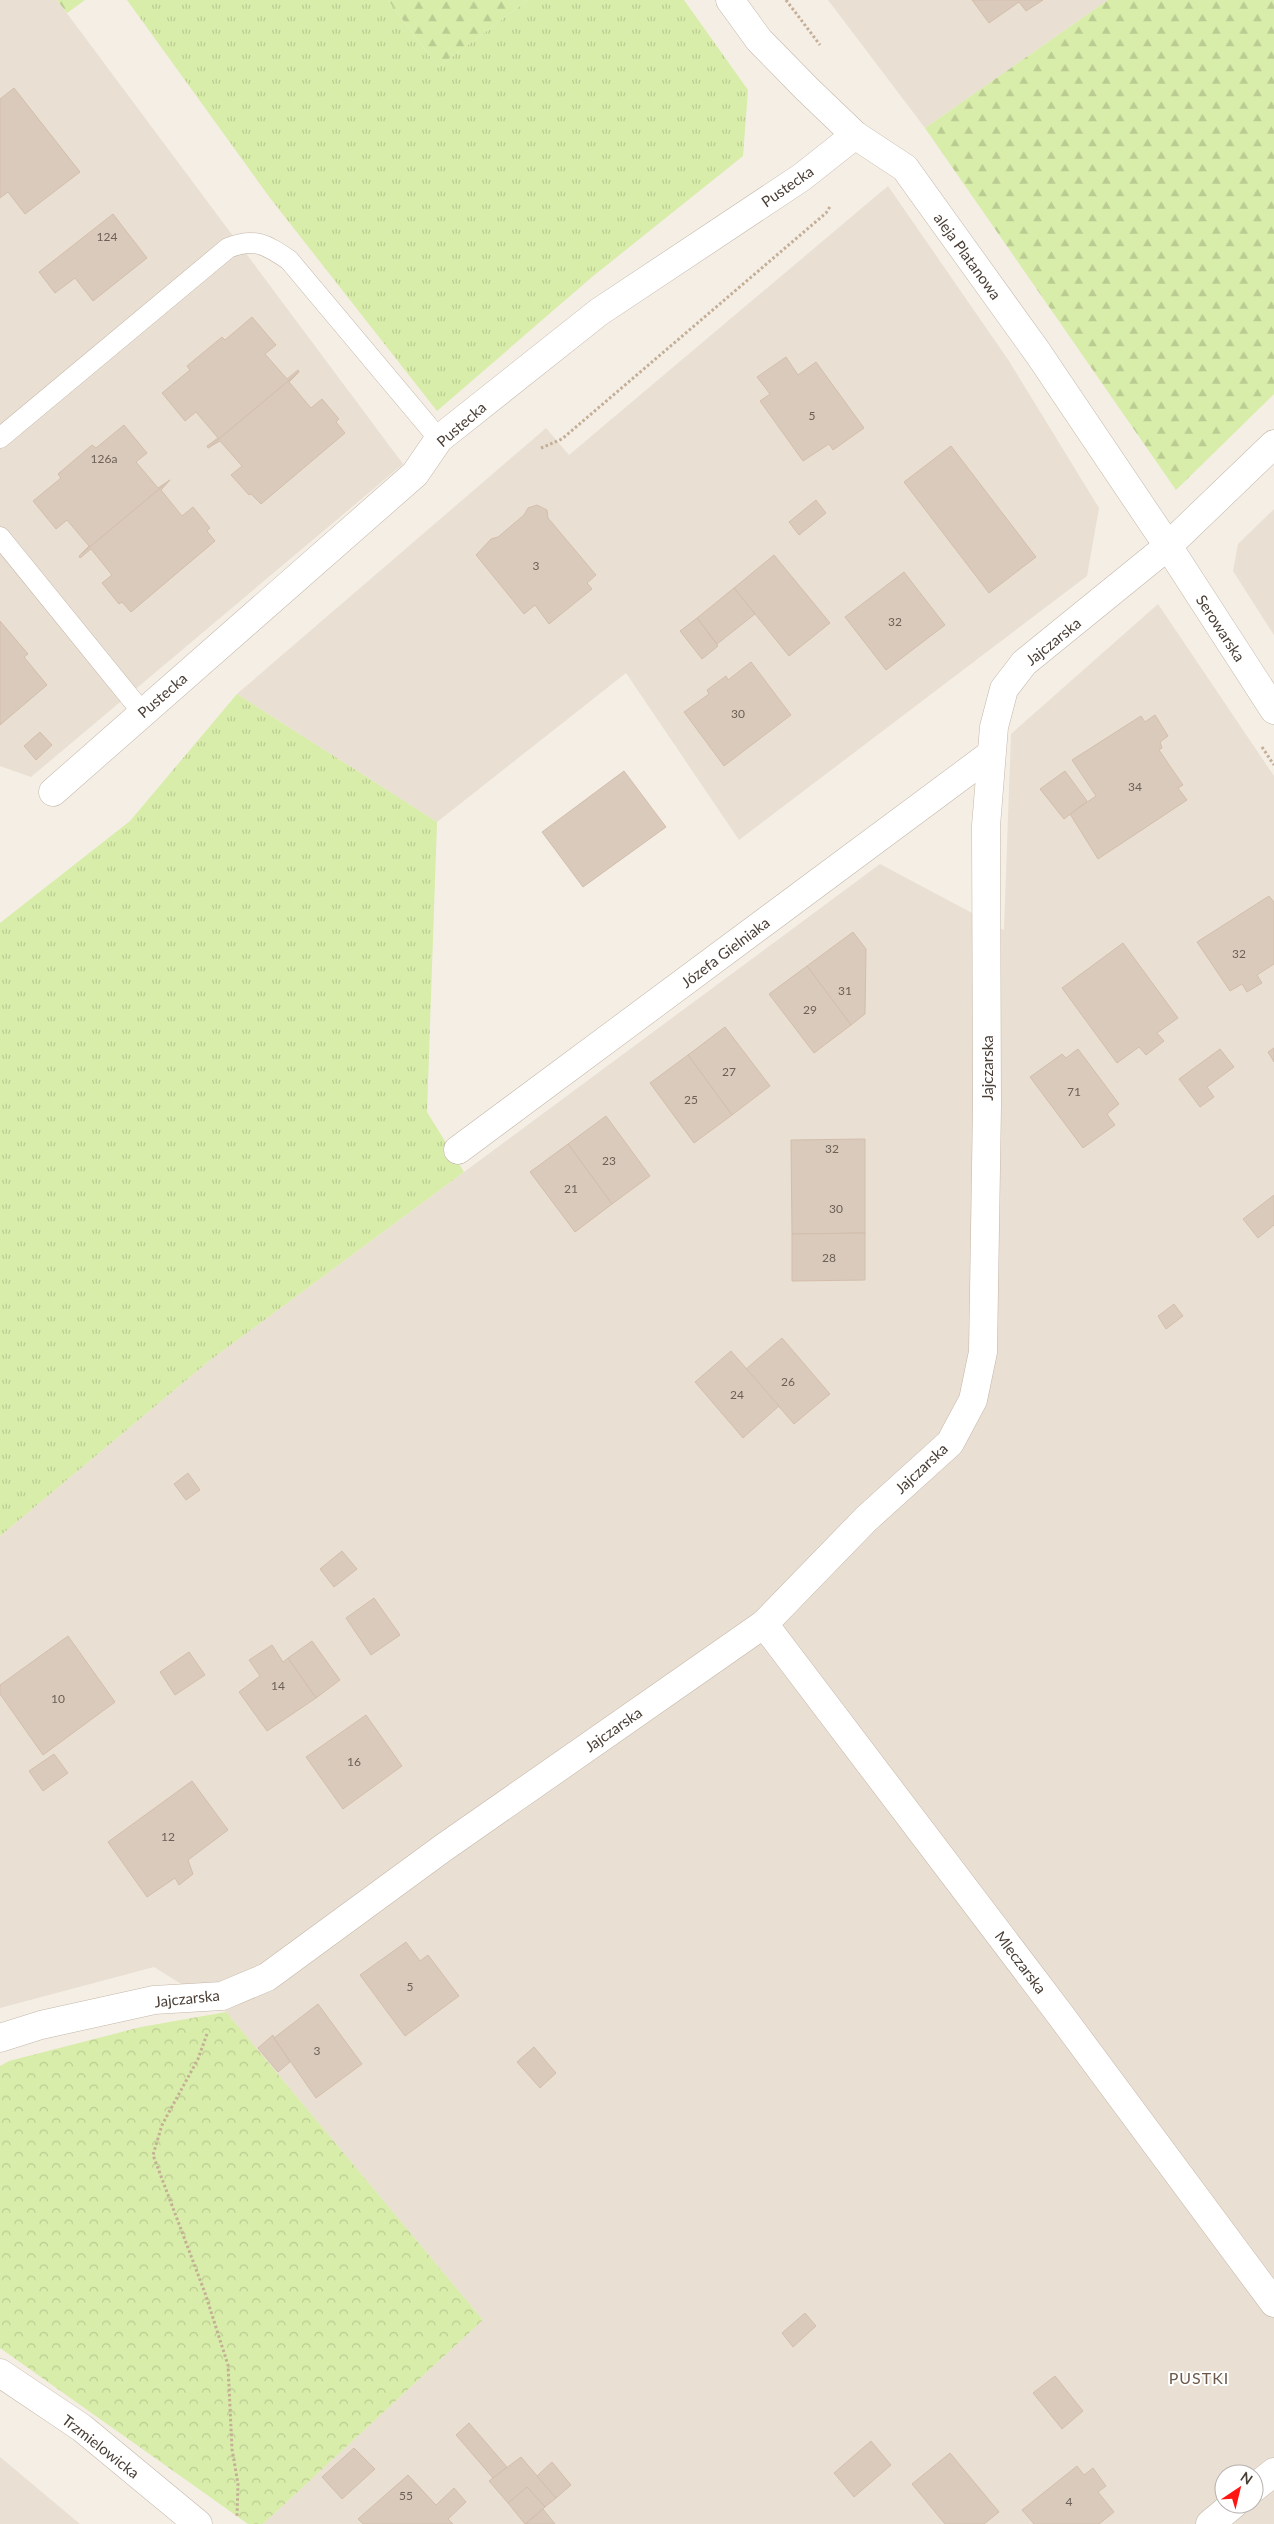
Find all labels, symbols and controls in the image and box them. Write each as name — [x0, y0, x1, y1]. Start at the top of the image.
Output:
street label: Pustecka — [758, 162, 816, 210]
street label: aleja Platanowa — [931, 209, 1005, 303]
house number: 124 — [97, 229, 117, 244]
street label: Pustecka — [433, 398, 489, 450]
house number: 5 — [809, 408, 816, 423]
house number: 126a — [91, 451, 117, 466]
house number: 3 — [533, 558, 540, 573]
street label: Serowarska — [1193, 591, 1249, 665]
street label: Jajczarska — [1022, 613, 1084, 669]
house number: 32 — [888, 614, 902, 629]
street label: Pustecka — [134, 669, 190, 721]
house number: 30 — [731, 706, 745, 721]
house number: 34 — [1128, 779, 1142, 794]
street label: Józefa Gielniaka — [677, 913, 773, 991]
house number: 32 — [1232, 946, 1246, 961]
house number: 31 — [838, 983, 852, 998]
house number: 29 — [803, 1002, 817, 1017]
street label: Jajczarska — [978, 1035, 996, 1101]
house number: 27 — [722, 1064, 736, 1079]
house number: 71 — [1067, 1084, 1081, 1099]
house number: 25 — [684, 1092, 698, 1107]
house number: 32 — [825, 1141, 839, 1156]
house number: 23 — [602, 1153, 616, 1168]
house number: 21 — [564, 1181, 578, 1196]
house number: 30 — [829, 1201, 843, 1216]
house number: 28 — [822, 1250, 836, 1265]
house number: 26 — [781, 1374, 795, 1389]
house number: 24 — [730, 1387, 744, 1402]
street label: Jajczarska — [891, 1439, 951, 1497]
house number: 14 — [271, 1678, 285, 1693]
house number: 10 — [51, 1691, 65, 1706]
street label: Jajczarska — [581, 1703, 645, 1755]
house number: 16 — [347, 1754, 361, 1769]
house number: 12 — [161, 1829, 175, 1844]
street label: Mleczarska — [992, 1927, 1050, 1997]
house number: 5 — [407, 1979, 414, 1994]
street label: Jajczarska — [153, 1986, 221, 2010]
house number: 3 — [314, 2043, 321, 2058]
district label: PUSTKI — [1169, 2368, 1229, 2387]
street label: Trzmielowicka — [59, 2410, 143, 2482]
north arrow — [1214, 2464, 1264, 2514]
text: N — [1237, 2468, 1256, 2488]
house number: 55 — [399, 2488, 413, 2503]
house number: 4 — [1066, 2494, 1073, 2509]

